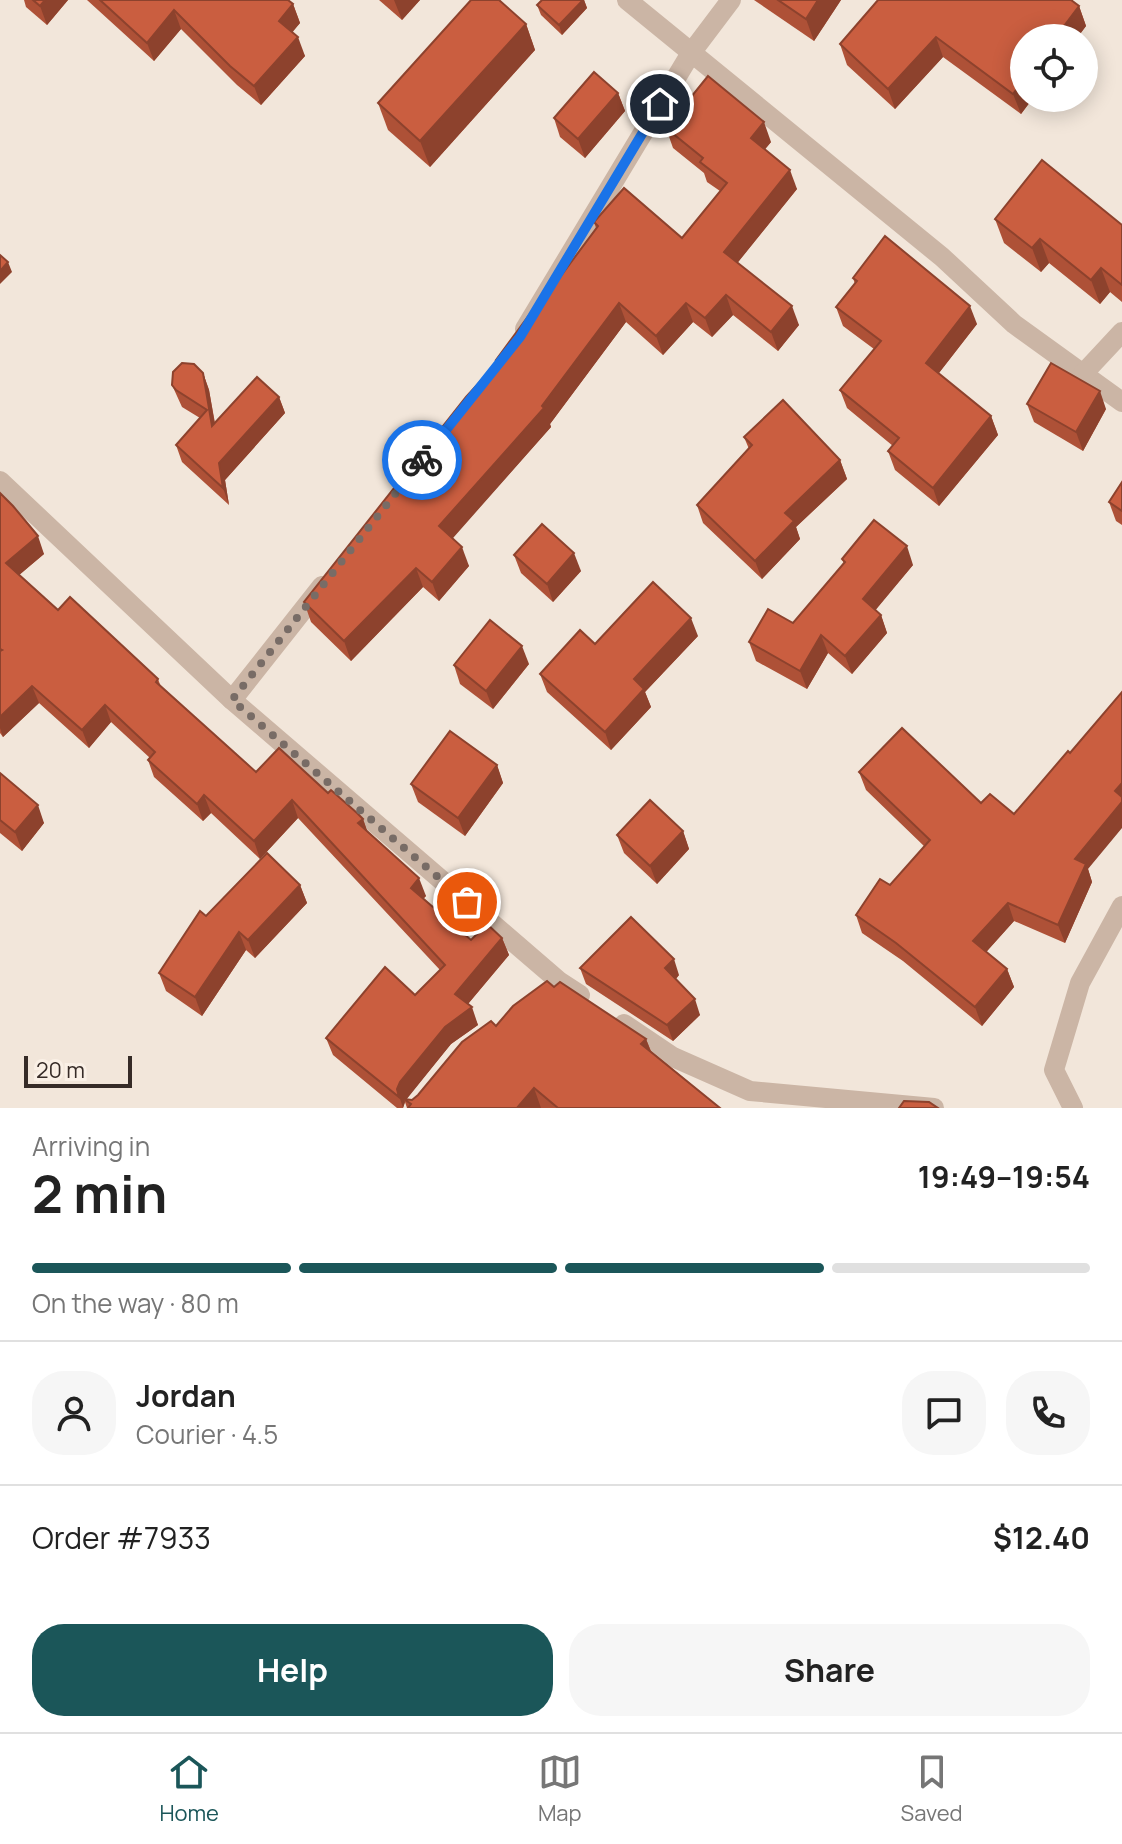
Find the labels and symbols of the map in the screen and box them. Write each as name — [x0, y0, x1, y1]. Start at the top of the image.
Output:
pin — [626, 70, 694, 138]
courier — [382, 420, 462, 500]
pin — [433, 868, 501, 936]
scale bar — [24, 1052, 132, 1088]

